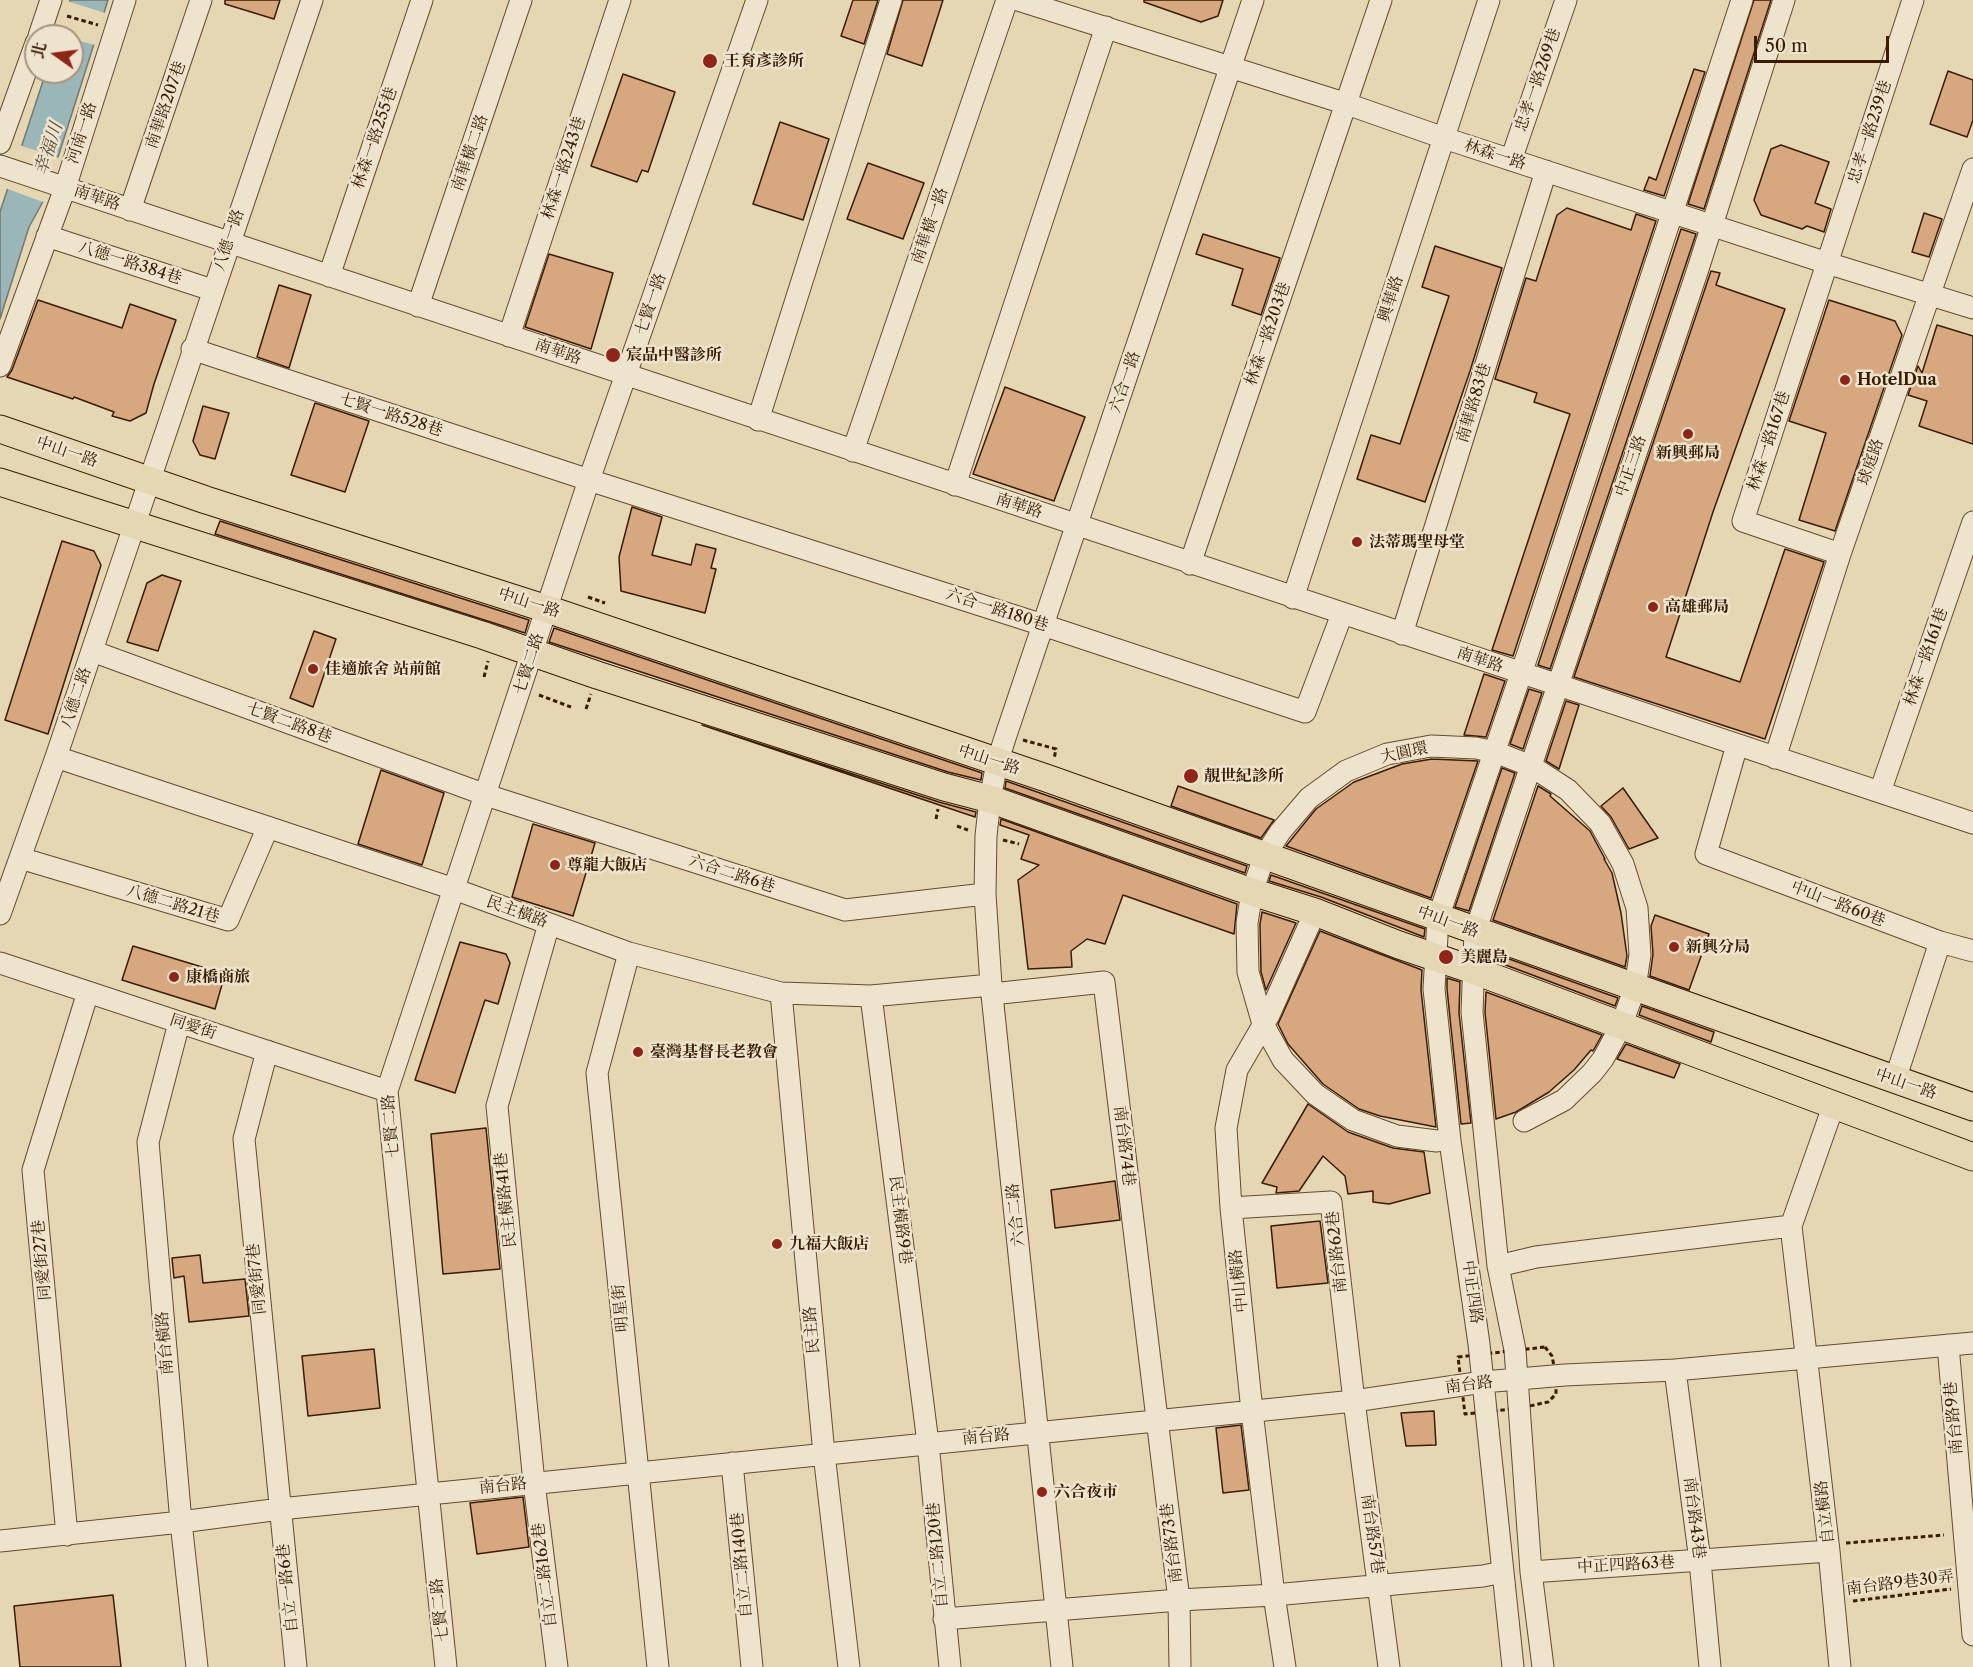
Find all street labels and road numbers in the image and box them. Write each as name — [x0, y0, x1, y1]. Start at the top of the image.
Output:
street label: 忠孝一路269巷 — [1511, 26, 1565, 134]
street label: 南華路207巷 — [142, 59, 190, 151]
street label: 忠孝一路239巷 — [1844, 78, 1896, 186]
street label: 林森一路255巷 — [349, 84, 401, 192]
street label: 河南一路 — [63, 100, 101, 166]
street label: 南華橫二路 — [448, 112, 492, 194]
street label: 林森一路243巷 — [538, 114, 590, 222]
street label: 林森一路 — [1462, 136, 1528, 174]
street label: 南華路 — [71, 181, 123, 215]
street label: 南華橫一路 — [908, 185, 952, 267]
street label: 八德一路 — [210, 207, 248, 273]
street label: 八德一路384巷 — [76, 237, 184, 289]
street label: 七賢一路 — [632, 271, 670, 337]
street label: 興華路 — [1374, 273, 1408, 325]
street label: 林森一路203巷 — [1241, 280, 1295, 388]
street label: 南華路 — [532, 335, 584, 369]
street label: 六合一路 — [1106, 349, 1144, 415]
street label: 南華路83巷 — [1453, 361, 1495, 445]
street label: 七賢一路528巷 — [337, 389, 445, 441]
street label: 林森一路167巷 — [1744, 389, 1794, 493]
street label: 中山一路 — [34, 433, 100, 471]
street label: 中正三路 — [1612, 433, 1650, 499]
street label: 球庭路 — [1854, 436, 1888, 488]
street label: 南華路 — [993, 489, 1045, 523]
street label: 中山一路 — [496, 584, 562, 622]
street label: 六合一路180巷 — [943, 584, 1051, 636]
street label: 林森一路161巷 — [1900, 605, 1952, 709]
street label: 七賢二路 — [510, 631, 548, 697]
street label: 南華路 — [1454, 643, 1506, 677]
street label: 八德二路 — [57, 665, 95, 731]
street label: 七賢二路8巷 — [244, 699, 334, 747]
street label: 大圓環 — [1379, 739, 1429, 767]
street label: 中山一路 — [956, 741, 1022, 779]
street label: 六合二路6巷 — [687, 851, 777, 897]
street label: 中山一路60巷 — [1788, 877, 1888, 931]
street label: 八德二路21巷 — [124, 881, 222, 927]
street label: 民主橫路 — [484, 892, 550, 932]
street label: 中山一路 — [1415, 902, 1481, 942]
street label: 同愛街 — [167, 1010, 219, 1044]
street label: 中山一路 — [1873, 1065, 1939, 1103]
street label: 七賢二路 — [379, 1093, 403, 1159]
street label: 南台路74巷 — [1110, 1105, 1138, 1187]
street label: 民主橫路41巷 — [491, 1151, 521, 1249]
street label: 民主橫路9巷 — [885, 1174, 915, 1266]
street label: 六合二路 — [1003, 1182, 1029, 1248]
street label: 南台路62巷 — [1323, 1210, 1351, 1294]
street label: 同愛街27巷 — [29, 1219, 55, 1301]
street label: 同愛街7巷 — [244, 1242, 270, 1316]
street label: 中山橫路 — [1226, 1248, 1252, 1314]
street label: 中正四路 — [1458, 1259, 1486, 1325]
street label: 明星街 — [609, 1283, 633, 1333]
street label: 民主路 — [800, 1305, 824, 1355]
street label: 南台橫路 — [153, 1310, 177, 1376]
street label: 南台路 — [1444, 1373, 1494, 1397]
street label: 南台路9巷 — [1941, 1381, 1967, 1455]
street label: 南台路 — [961, 1425, 1011, 1449]
street label: 南台路 — [478, 1474, 528, 1498]
street label: 南台路43巷 — [1679, 1476, 1709, 1560]
street label: 自立橫路 — [1812, 1479, 1838, 1545]
street label: 南台路57巷 — [1357, 1493, 1387, 1575]
street label: 自立二路120巷 — [924, 1501, 952, 1609]
street label: 南台路73巷 — [1158, 1502, 1186, 1584]
street label: 自立二路140巷 — [728, 1511, 756, 1619]
street label: 自立二路162巷 — [529, 1522, 561, 1628]
street label: 自立一路6巷 — [274, 1543, 302, 1633]
street label: 中正四路63巷 — [1576, 1553, 1676, 1577]
street label: 南台路9巷30弄 — [1845, 1567, 1955, 1599]
street label: 七賢二路 — [427, 1577, 453, 1643]

